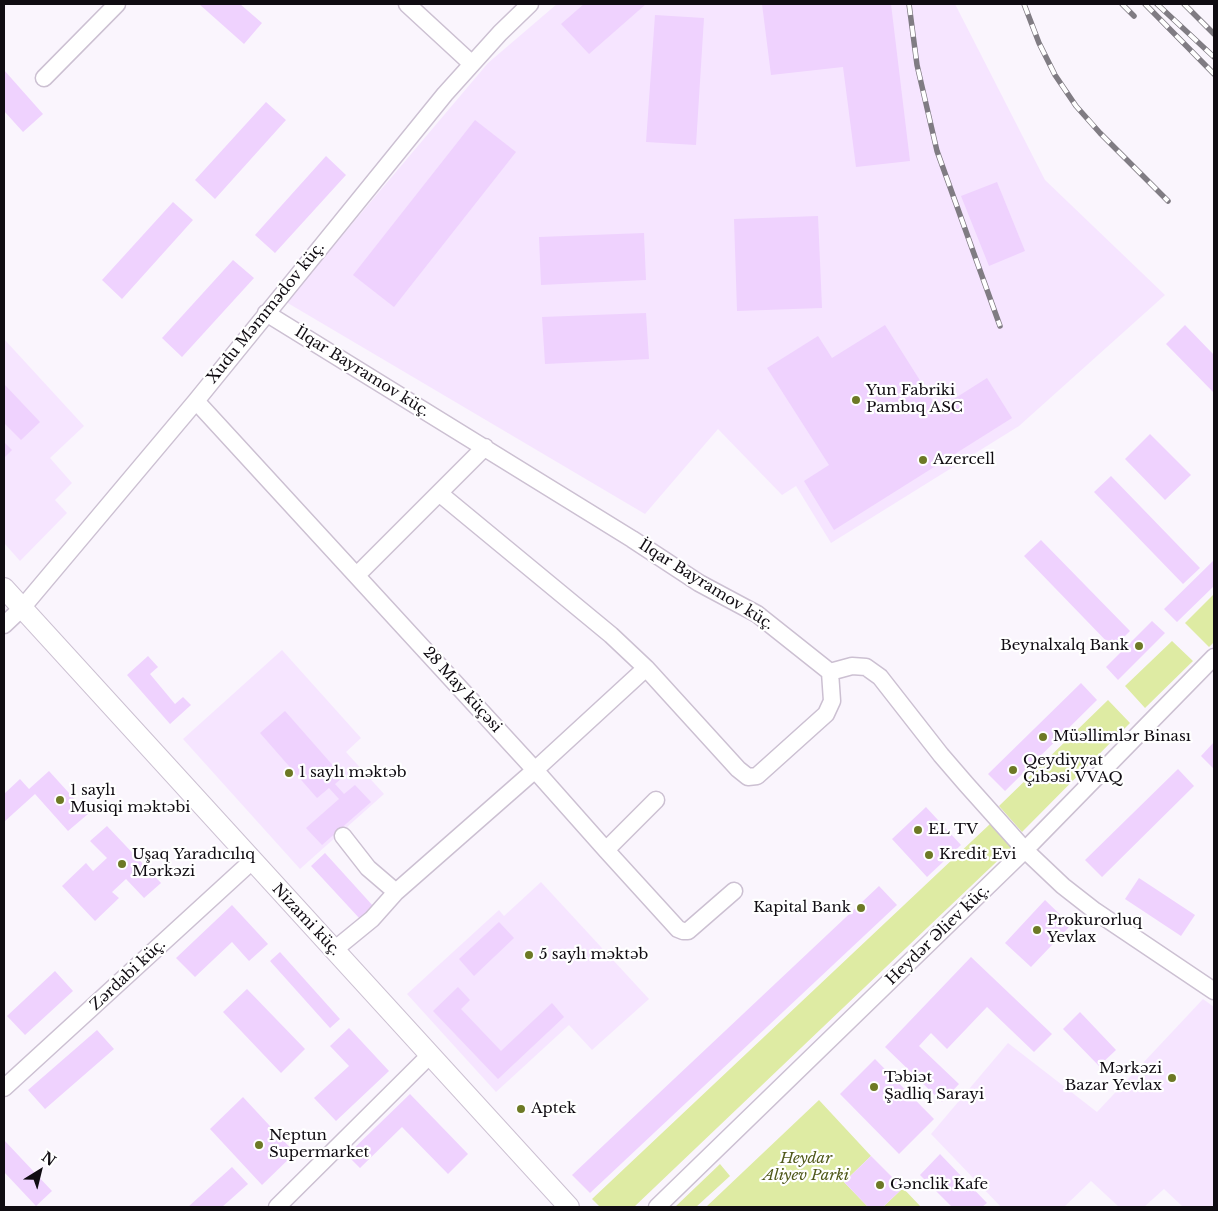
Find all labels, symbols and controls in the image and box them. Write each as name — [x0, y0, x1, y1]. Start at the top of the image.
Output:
street label: Xudu Məmmədov küç. — [203, 239, 329, 387]
street label: İlqar Bayramov küç. — [291, 323, 433, 421]
place label: Yun Fabriki Pambıq ASC — [866, 382, 963, 417]
marker: Yun Fabriki Pambıq ASC — [850, 394, 862, 406]
place label: Azercell — [933, 451, 995, 469]
marker: Azercell — [917, 454, 929, 466]
street label: İlqar Bayramov küç. — [635, 536, 777, 634]
place label: Beynalxalq Bank — [1000, 637, 1129, 655]
marker: Beynalxalq Bank — [1133, 640, 1145, 652]
street label: 28 May küçəsi — [419, 644, 505, 736]
place label: Müəllimlər Binası — [1053, 728, 1191, 746]
marker: Müəllimlər Binası — [1037, 731, 1049, 743]
place label: Qeydiyyat Çıbəsi VVAQ — [1023, 752, 1123, 787]
place label: 1 saylı məktəb — [299, 764, 407, 782]
marker: Qeydiyyat Çıbəsi VVAQ — [1007, 764, 1019, 776]
marker: 1 saylı məktəb — [283, 767, 295, 779]
place label: 1 saylı Musiqi məktəbi — [70, 782, 190, 817]
marker: 1 saylı Musiqi məktəbi — [54, 794, 66, 806]
place label: EL TV — [928, 821, 978, 839]
marker: EL TV — [912, 824, 924, 836]
place label: Uşaq Yaradıcılıq Mərkəzi — [132, 846, 255, 881]
place label: Kredit Evi — [939, 846, 1016, 864]
marker: Kredit Evi — [923, 849, 935, 861]
marker: Uşaq Yaradıcılıq Mərkəzi — [116, 858, 128, 870]
street label: Nizami küç. — [268, 880, 344, 960]
street label: Heydər Əliev küç. — [883, 881, 993, 989]
place label: Kapital Bank — [753, 899, 851, 917]
marker: Kapital Bank — [855, 902, 867, 914]
place label: Prokurorluq Yevlax — [1047, 912, 1142, 947]
marker: Prokurorluq Yevlax — [1031, 924, 1043, 936]
street label: Zərdabi küç. — [87, 936, 169, 1014]
place label: 5 saylı məktəb — [539, 946, 648, 964]
marker: 5 saylı məktəb — [523, 949, 535, 961]
place label: Mərkəzi Bazar Yevlax — [1065, 1060, 1162, 1095]
place label: Təbiət Şadliq Sarayi — [884, 1069, 984, 1104]
marker: Mərkəzi Bazar Yevlax — [1166, 1072, 1178, 1084]
marker: Təbiət Şadliq Sarayi — [868, 1081, 880, 1093]
place label: Aptek — [531, 1100, 576, 1118]
marker: Aptek — [515, 1103, 527, 1115]
place label: Neptun Supermarket — [269, 1127, 369, 1162]
marker: Neptun Supermarket — [253, 1139, 265, 1151]
north arrow — [15, 1146, 65, 1196]
text: N — [38, 1148, 59, 1170]
park label: Heydar Aliyev Parki — [763, 1150, 849, 1185]
place label: Gənclik Kafe — [890, 1176, 988, 1194]
marker: Gənclik Kafe — [874, 1179, 886, 1191]

